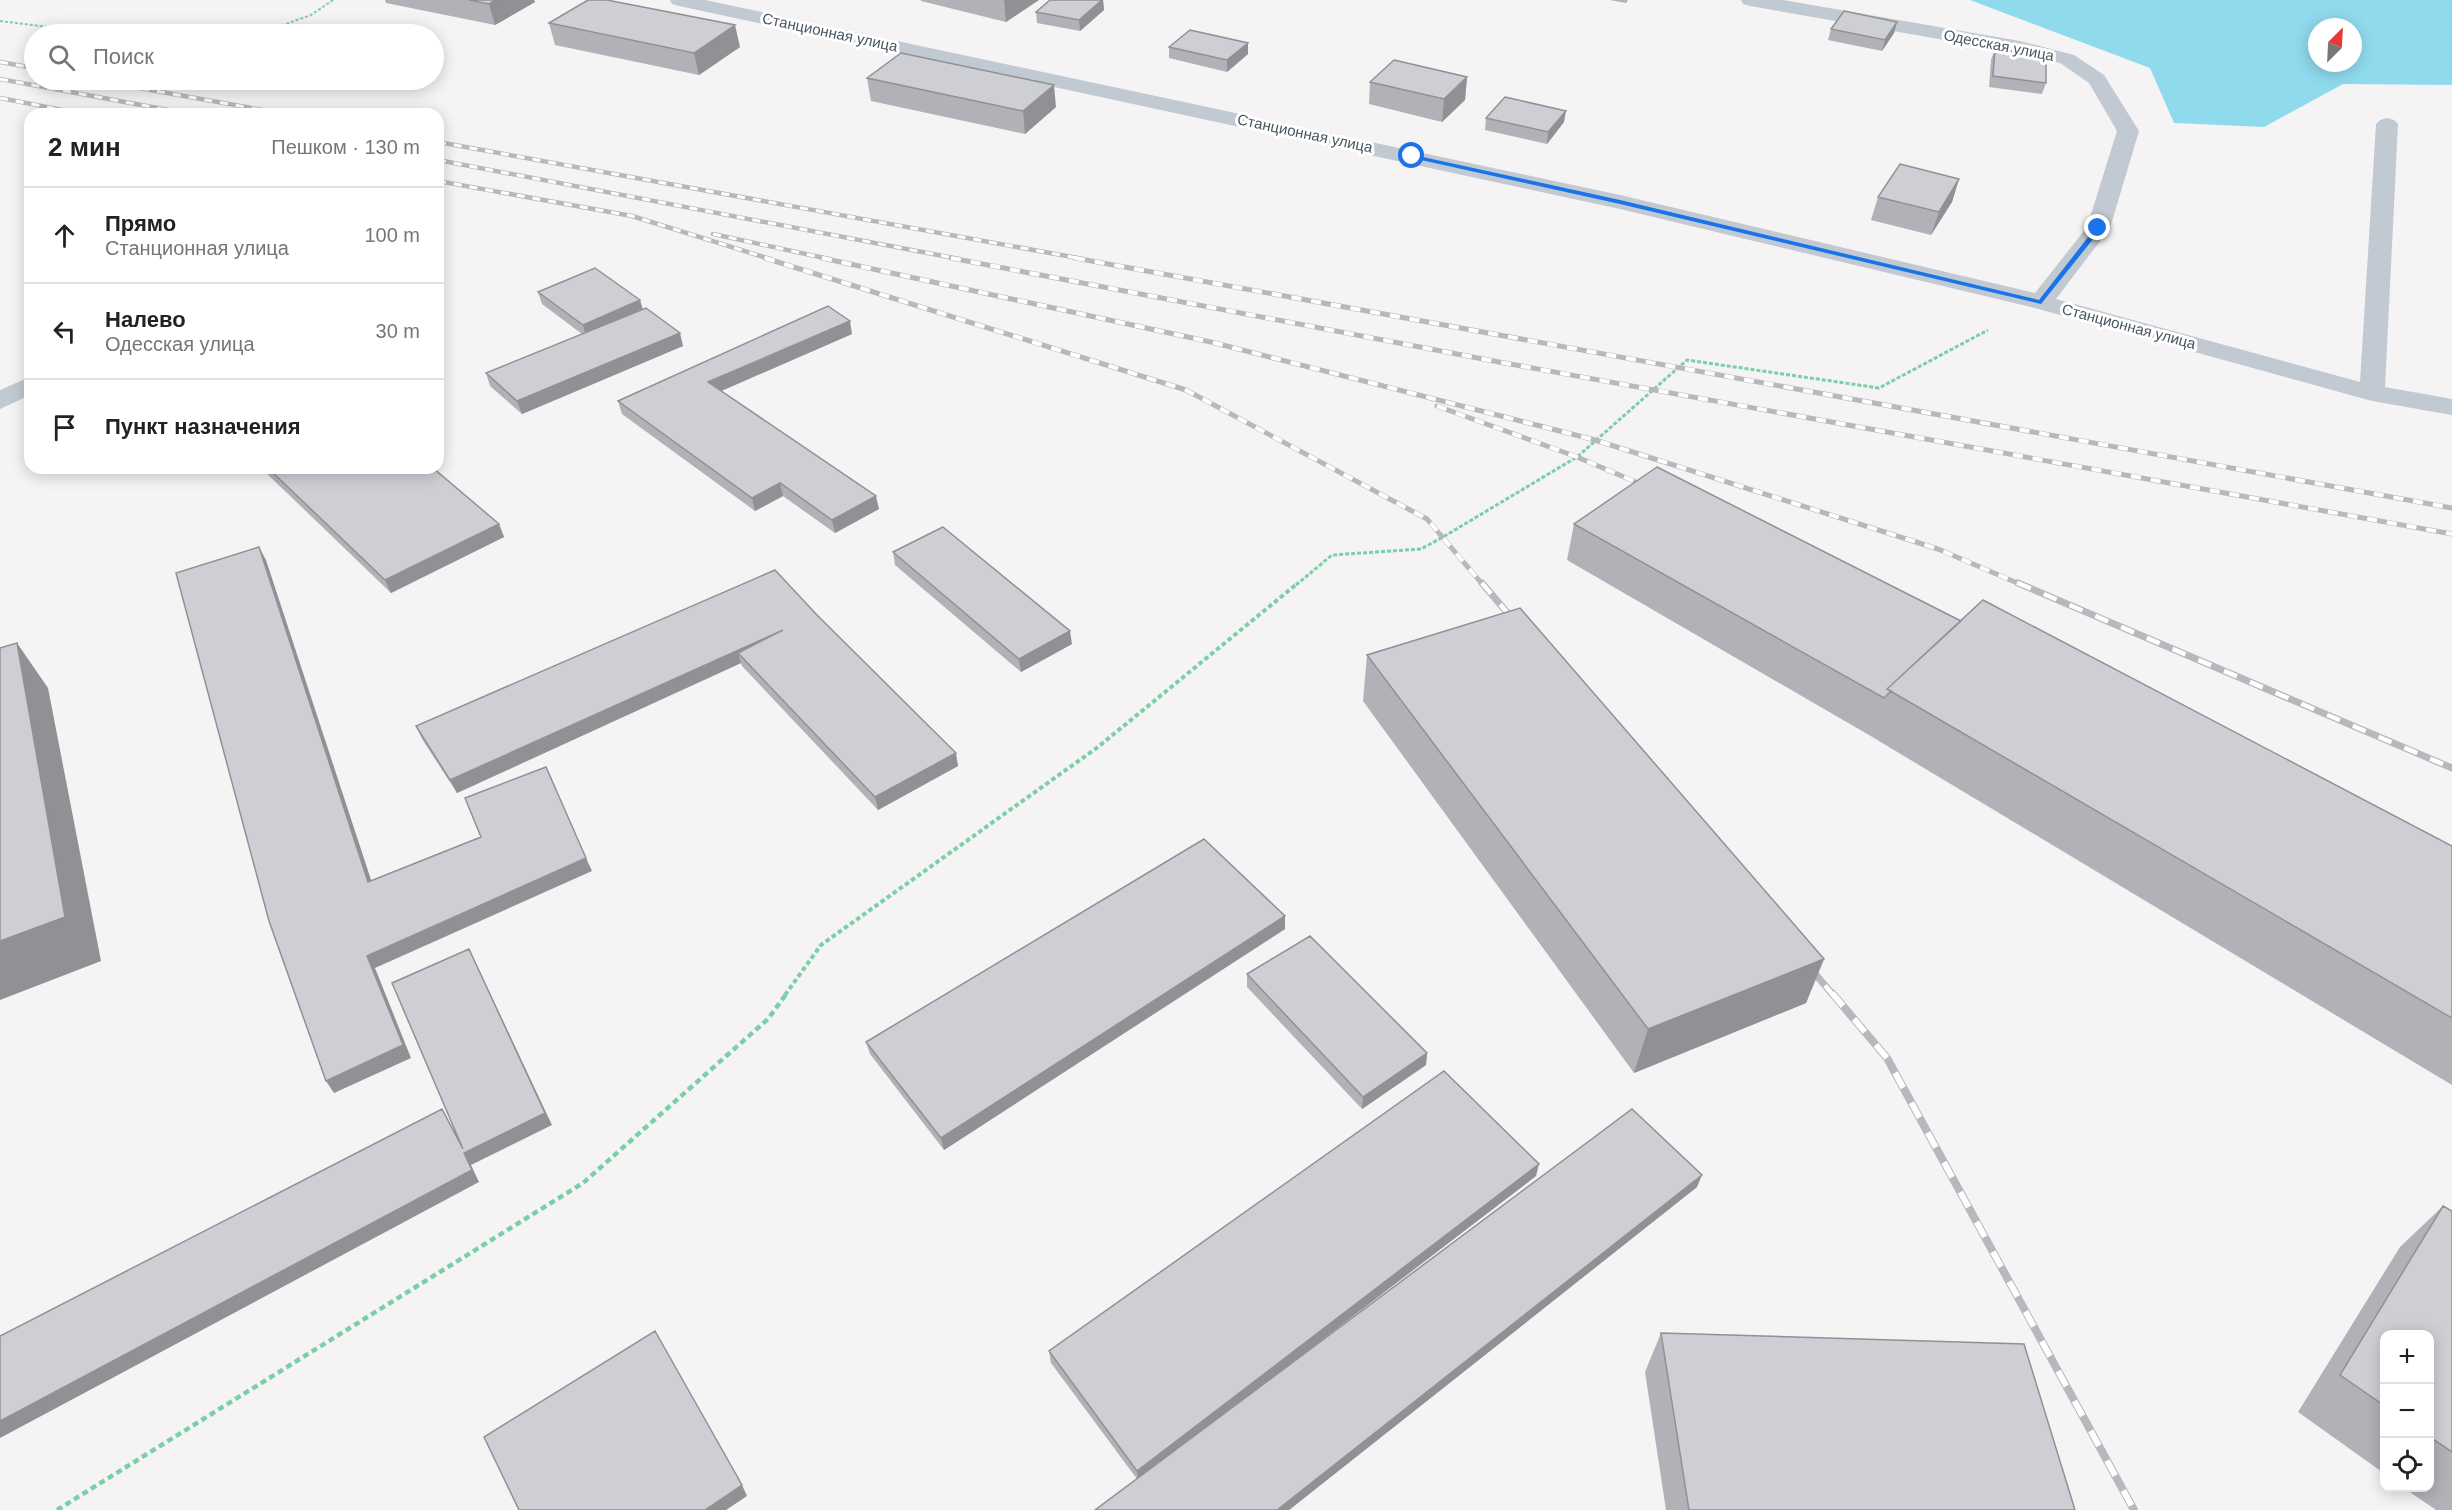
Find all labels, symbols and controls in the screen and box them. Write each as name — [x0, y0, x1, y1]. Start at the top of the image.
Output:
street label: Станционная улица — [761, 9, 900, 55]
north arrow — [2308, 18, 2362, 72]
search box — [24, 24, 444, 90]
street label: Одесская улица — [1942, 26, 2056, 64]
icon: search — [45, 41, 78, 74]
text: Поиск — [93, 44, 154, 69]
street label: Станционная улица — [1236, 110, 1375, 156]
text: 2 мин — [48, 132, 121, 162]
text: Пешком · 130 m — [271, 136, 420, 158]
route start — [1398, 142, 1424, 168]
text: Прямо — [105, 211, 176, 236]
route end — [2084, 214, 2110, 240]
icon: ahead — [48, 219, 81, 252]
text: 100 m — [364, 224, 420, 246]
text: Станционная улица — [105, 237, 289, 259]
street label: Станционная улица — [2060, 300, 2198, 352]
text: Налево — [105, 307, 186, 332]
icon: left — [48, 315, 81, 348]
text: 30 m — [376, 320, 420, 342]
text: Одесская улица — [105, 333, 255, 355]
icon: arrive — [48, 411, 81, 444]
text: Пункт назначения — [105, 414, 301, 439]
map controls — [2380, 1330, 2434, 1492]
button: + — [2380, 1330, 2434, 1384]
button: − — [2380, 1384, 2434, 1438]
button: locate — [2380, 1438, 2434, 1492]

